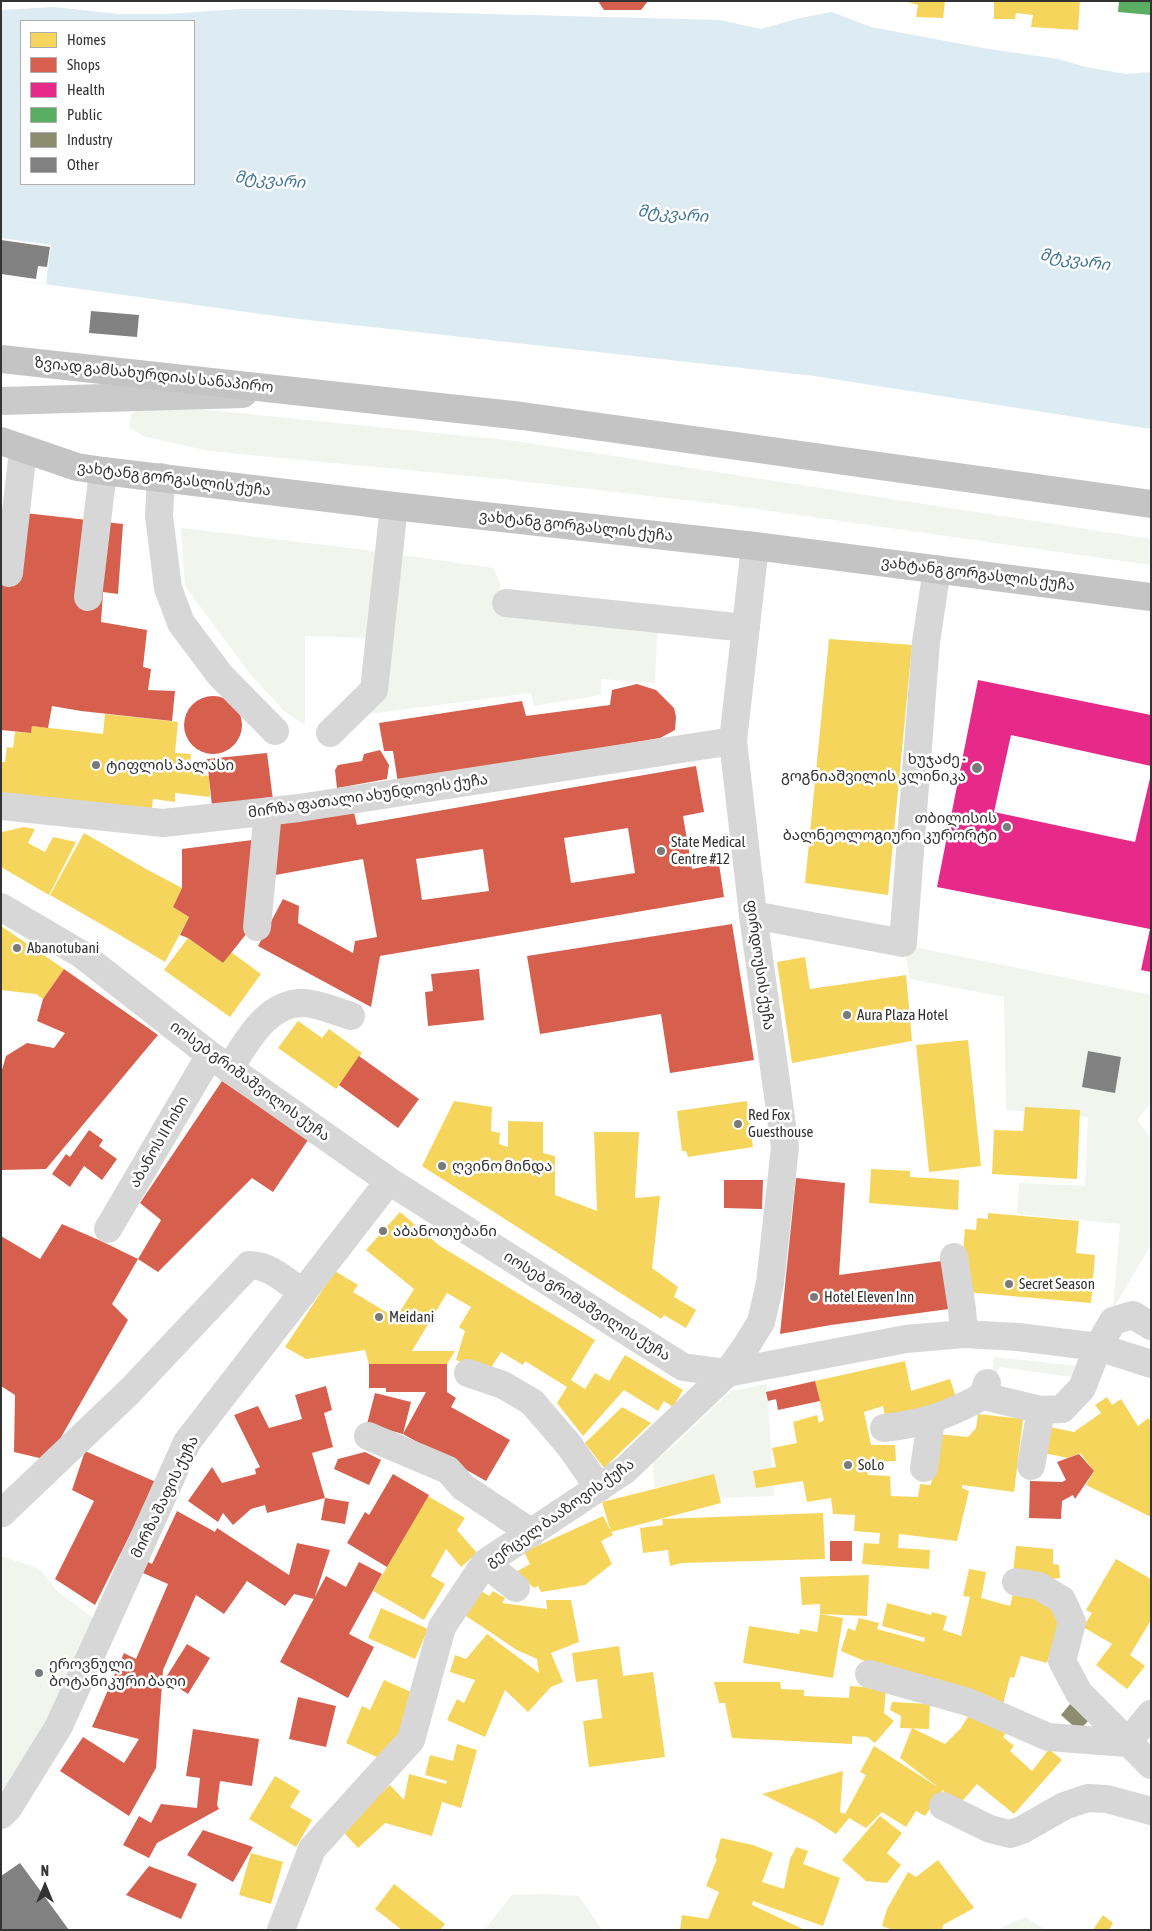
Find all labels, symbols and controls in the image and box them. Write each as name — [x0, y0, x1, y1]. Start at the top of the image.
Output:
legend — [20, 20, 195, 185]
text: Homes — [67, 31, 106, 48]
text: Shops — [67, 56, 100, 73]
text: Health — [67, 81, 105, 98]
text: Public — [67, 106, 102, 123]
text: Industry — [67, 131, 113, 148]
text: Other — [67, 156, 99, 173]
water label: მტკვარი — [234, 167, 306, 193]
water label: მტკვარი — [637, 201, 709, 227]
water label: მტკვარი — [1039, 245, 1111, 275]
street label: ზვიად გამსახურდიას სანაპირო — [34, 353, 274, 397]
street label: ვახტანგ გორგასლის ქუჩა — [76, 458, 272, 500]
street label: ვახტანგ გორგასლის ქუჩა — [478, 507, 674, 545]
street label: ვახტანგ გორგასლის ქუჩა — [880, 553, 1076, 595]
place label: ხუჯაძე - გოგნიაშვილის კლინიკა — [781, 750, 966, 785]
place label: ტიფლის პალასი — [106, 756, 234, 774]
marker: ტიფლის პალასი — [90, 759, 102, 771]
marker: ხუჯაძე - გოგნიაშვილის კლინიკა — [970, 761, 984, 775]
street label: მირზა ფათალი ახუნდოვის ქუჩა — [247, 770, 489, 822]
place label: თბილისის ბალნეოლოგიური კურორტი — [783, 809, 997, 844]
marker: თბილისის ბალნეოლოგიური კურორტი — [1001, 821, 1013, 833]
place label: State Medical Centre #12 — [671, 833, 745, 868]
marker: State Medical Centre #12 — [655, 845, 667, 857]
street label: ფირდოუსის ქუჩა — [742, 899, 778, 1031]
place label: Abanotubani — [27, 939, 99, 957]
marker: Abanotubani — [11, 942, 23, 954]
place label: Aura Plaza Hotel — [857, 1006, 948, 1024]
marker: Aura Plaza Hotel — [841, 1009, 853, 1021]
street label: იოსებ გრიშაშვილის ქუჩა — [167, 1017, 333, 1145]
street label: აბანოს II ჩიხი — [126, 1093, 192, 1191]
place label: Red Fox Guesthouse — [748, 1106, 813, 1141]
marker: Red Fox Guesthouse — [732, 1118, 744, 1130]
place label: ღვინო მინდა — [452, 1157, 552, 1175]
marker: ღვინო მინდა — [436, 1160, 448, 1172]
place label: აბანოთუბანი — [393, 1222, 497, 1240]
marker: აბანოთუბანი — [377, 1225, 389, 1237]
street label: იოსებ გრიშაშვილის ქუჩა — [500, 1247, 674, 1365]
place label: Secret Season — [1019, 1275, 1095, 1293]
marker: Secret Season — [1003, 1278, 1015, 1290]
place label: Hotel Eleven Inn — [824, 1288, 914, 1306]
marker: Hotel Eleven Inn — [808, 1291, 820, 1303]
place label: Meidani — [389, 1308, 434, 1326]
marker: Meidani — [373, 1311, 385, 1323]
street label: მირზა შაფის ქუჩა — [128, 1433, 202, 1561]
street label: გერცელ ბააზოვის ქუჩა — [482, 1455, 638, 1571]
place label: SoLo — [858, 1456, 884, 1474]
marker: SoLo — [842, 1459, 854, 1471]
place label: ეროვნული ბოტანიკური ბაღი — [49, 1655, 186, 1690]
marker: ეროვნული ბოტანიკური ბაღი — [33, 1667, 45, 1679]
north arrow — [20, 1861, 70, 1911]
text: N — [41, 1863, 49, 1879]

